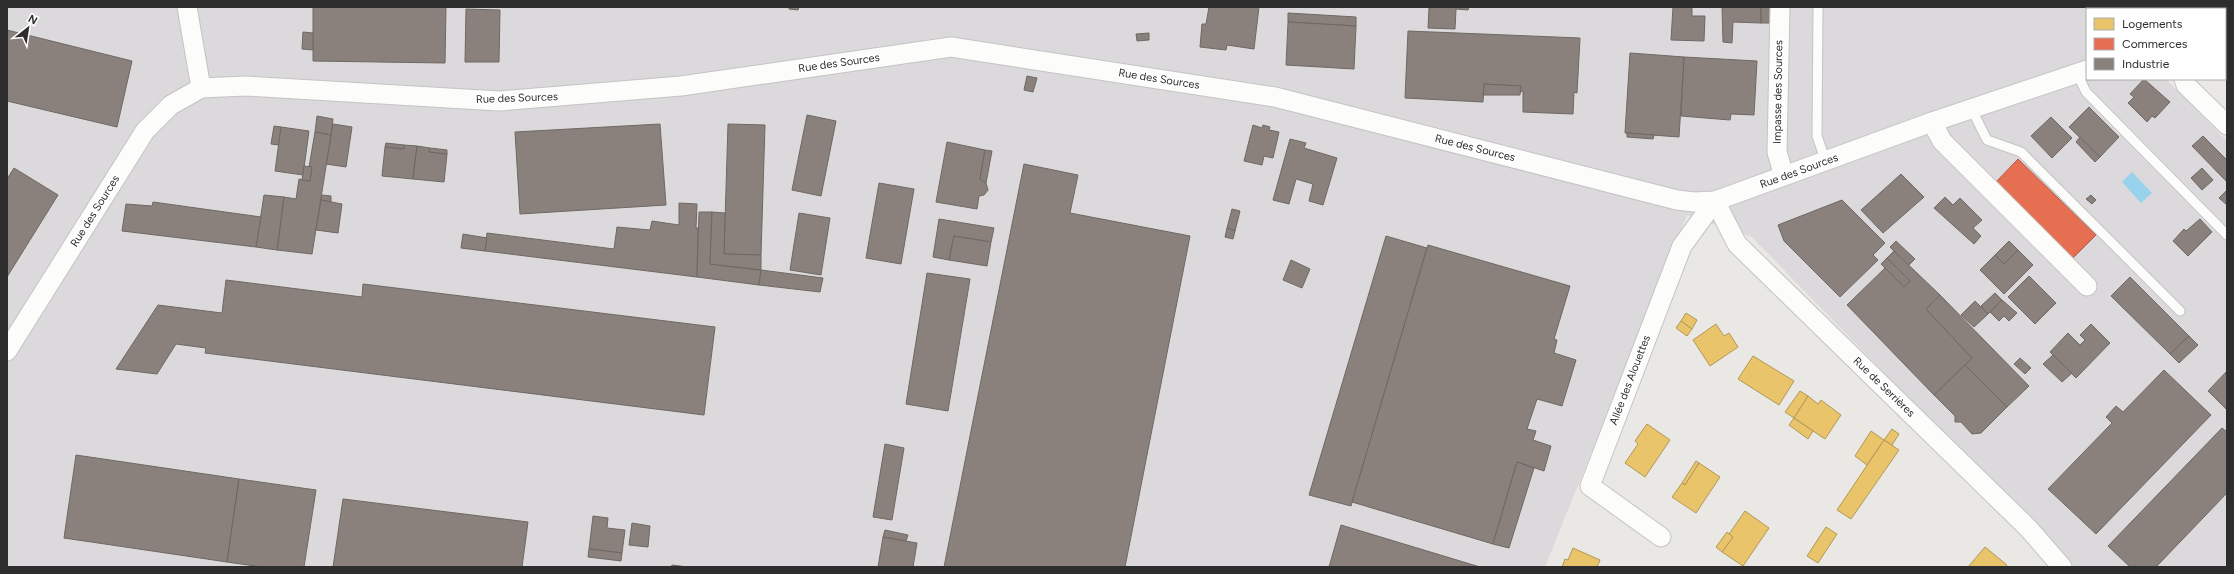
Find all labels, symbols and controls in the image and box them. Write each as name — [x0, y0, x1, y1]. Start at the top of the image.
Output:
north arrow — [8, 8, 48, 48]
legend — [2086, 8, 2226, 80]
text: N — [26, 12, 40, 28]
text: Logements — [2122, 17, 2183, 31]
text: Commerces — [2122, 37, 2188, 51]
street label: Impasse des Sources — [1771, 40, 1785, 144]
street label: Rue des Sources — [797, 51, 881, 75]
text: Industrie — [2122, 57, 2170, 71]
street label: Rue des Sources — [1117, 66, 1201, 92]
street label: Rue des Sources — [476, 90, 558, 106]
street label: Rue des Sources — [1434, 132, 1516, 164]
street label: Rue des Sources — [1758, 151, 1840, 191]
street label: Rue des Sources — [68, 173, 122, 249]
street label: Allée des Alouettes — [1607, 333, 1653, 427]
street label: Rue de Serrières — [1851, 354, 1917, 420]

